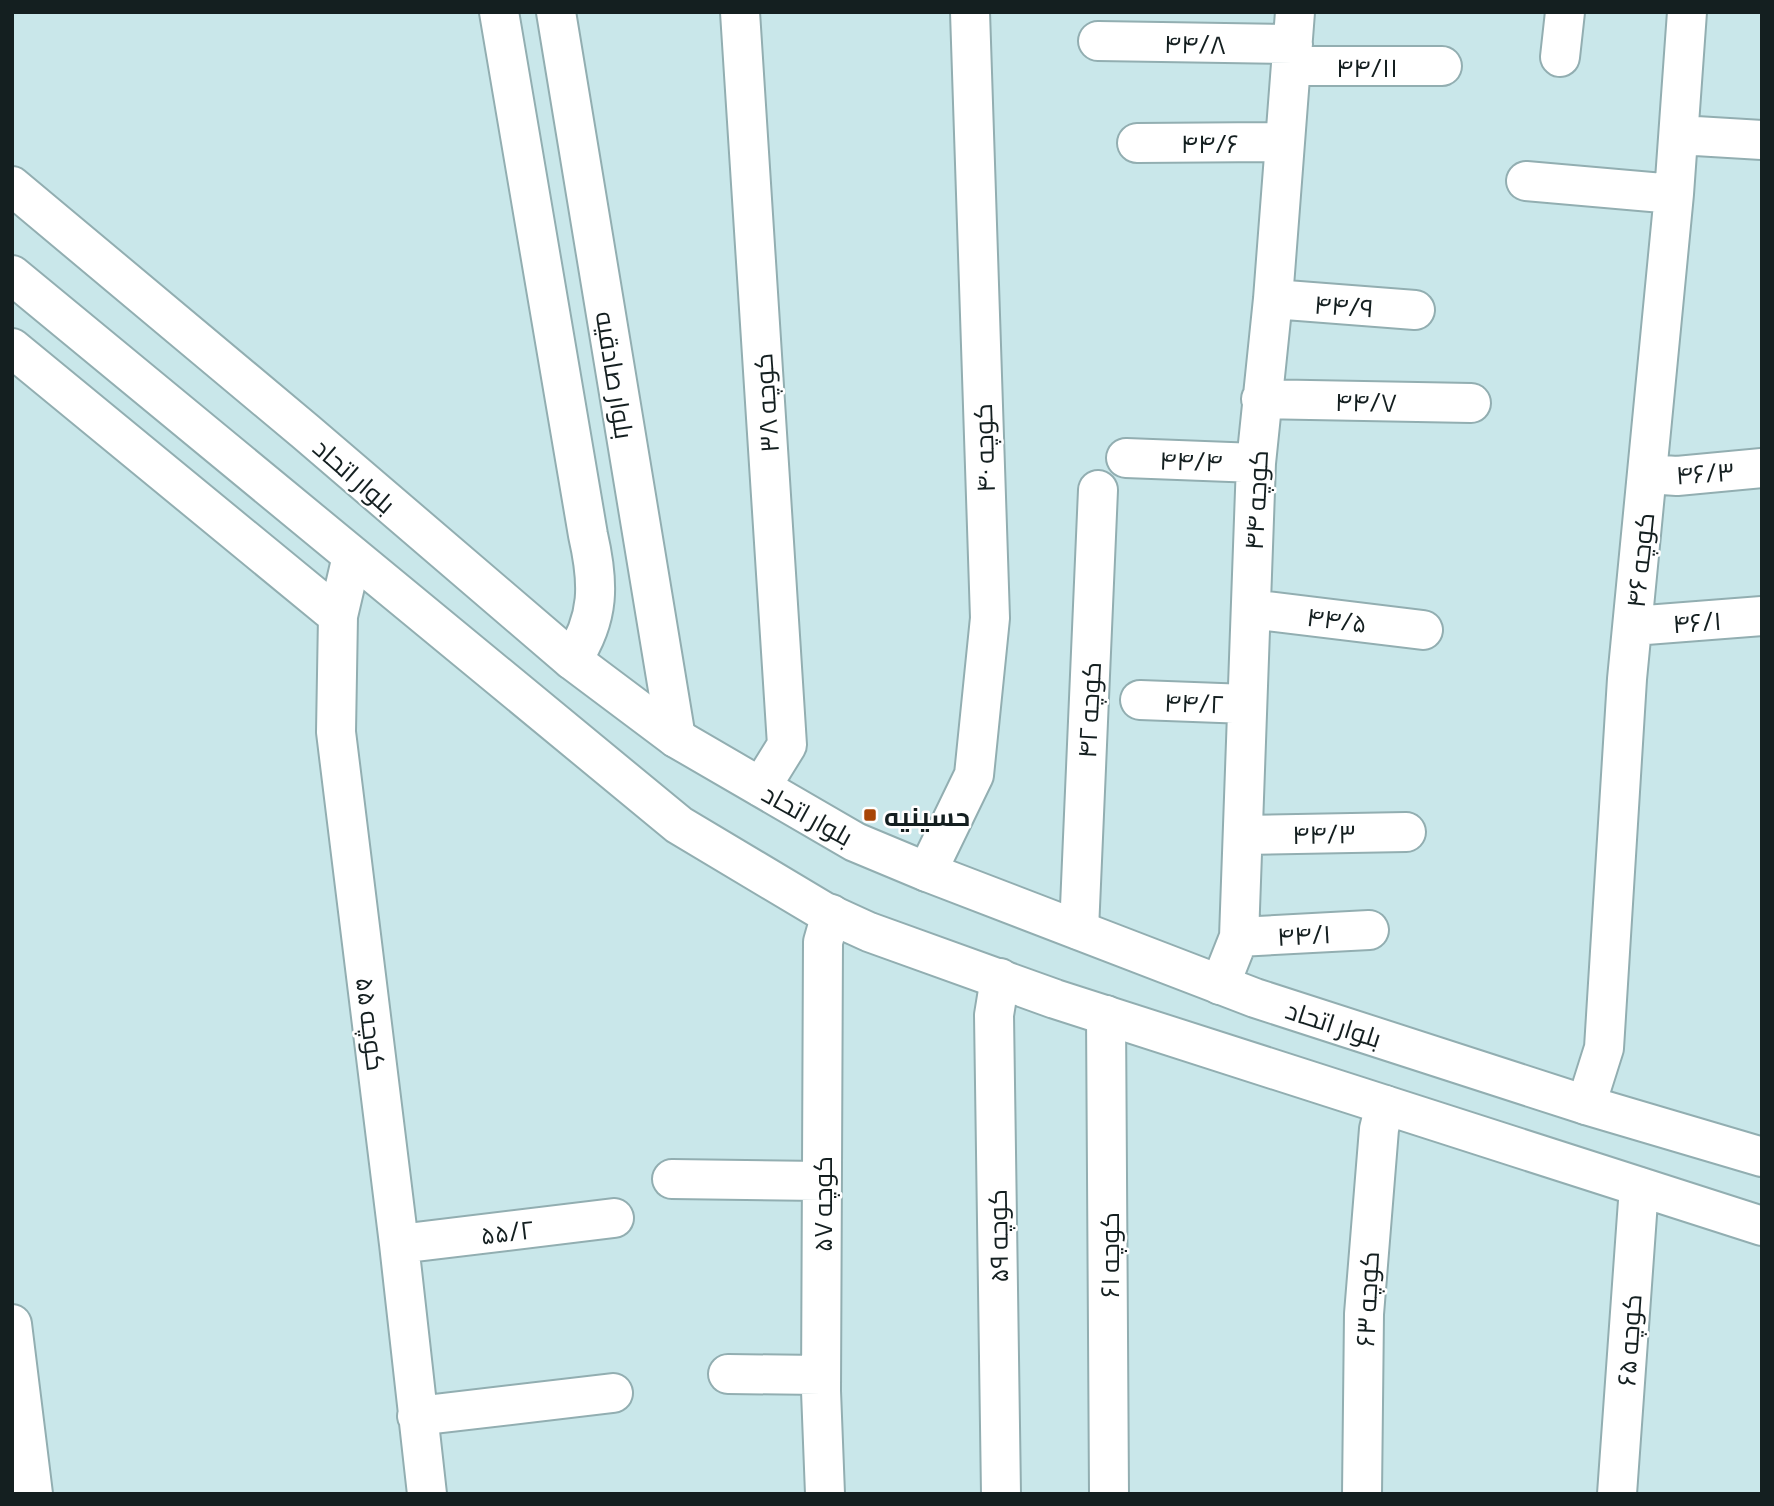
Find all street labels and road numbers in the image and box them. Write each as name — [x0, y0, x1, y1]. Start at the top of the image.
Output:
street label: ۴۴/۸ — [1164, 27, 1226, 59]
street label: ۴۴/۱۱ — [1336, 51, 1398, 82]
street label: ۴۴/۶ — [1181, 127, 1239, 158]
street label: ۴۴/۹ — [1313, 287, 1375, 323]
street label: بلوار صادقیه — [590, 309, 641, 441]
street label: کوچه ۳۸ — [746, 352, 787, 454]
street label: ۴۴/۷ — [1335, 385, 1397, 417]
street label: کوچه ۴۰ — [966, 403, 1003, 493]
street label: بلوار اتحاد — [307, 431, 402, 520]
street label: ۴۴/۴ — [1159, 443, 1223, 477]
street label: کوچه ۴۴ — [1237, 449, 1276, 551]
street label: ۴۶/۳ — [1675, 454, 1735, 490]
street label: کوچه ۴۶ — [1619, 511, 1662, 609]
street label: ۴۴/۵ — [1305, 600, 1369, 638]
street label: ۴۶/۱ — [1671, 604, 1723, 638]
street label: کوچه ۴۲ — [1070, 661, 1109, 759]
street label: ۴۴/۲ — [1164, 685, 1224, 719]
street label: بلوار اتحاد — [757, 777, 859, 852]
street label: ۴۴/۳ — [1292, 817, 1356, 849]
street label: ۴۴/۱ — [1276, 917, 1332, 951]
street label: کوچه ۵۵ — [348, 975, 393, 1073]
street label: بلوار اتحاد — [1282, 993, 1386, 1054]
street label: کوچه ۵۷ — [806, 1156, 840, 1252]
street label: کوچه ۵۹ — [981, 1189, 1016, 1283]
street label: ۵۵/۲ — [478, 1212, 536, 1250]
street label: کوچه ۶۱ — [1093, 1212, 1127, 1298]
street label: کوچه ۶۳ — [1348, 1250, 1387, 1348]
street label: کوچه ۶۵ — [1609, 1293, 1650, 1387]

